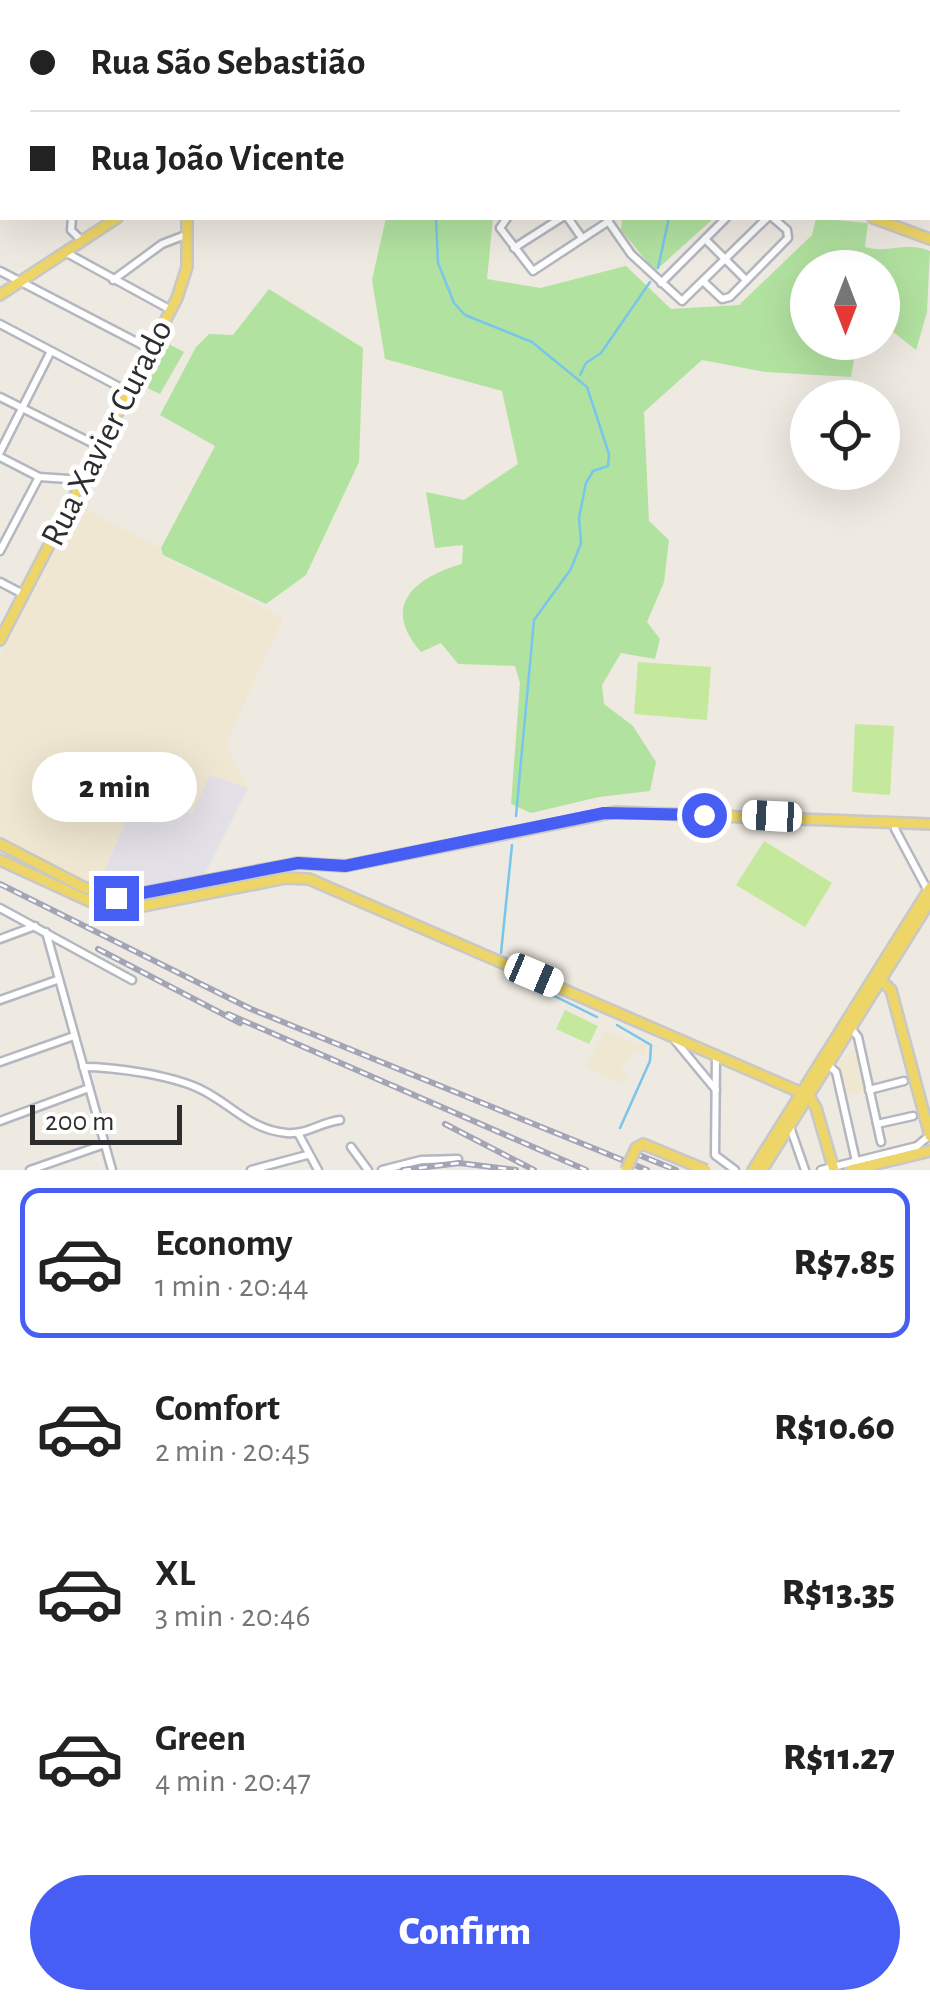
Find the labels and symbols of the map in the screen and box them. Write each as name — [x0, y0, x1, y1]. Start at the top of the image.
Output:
north arrow — [790, 250, 900, 360]
street label: Rua Xavier Curado — [35, 314, 179, 552]
callout: 2 min — [34, 753, 198, 823]
route start — [682, 793, 727, 838]
car — [741, 799, 803, 833]
route end — [94, 876, 139, 921]
car — [501, 949, 567, 1001]
scale bar — [30, 1100, 182, 1144]

